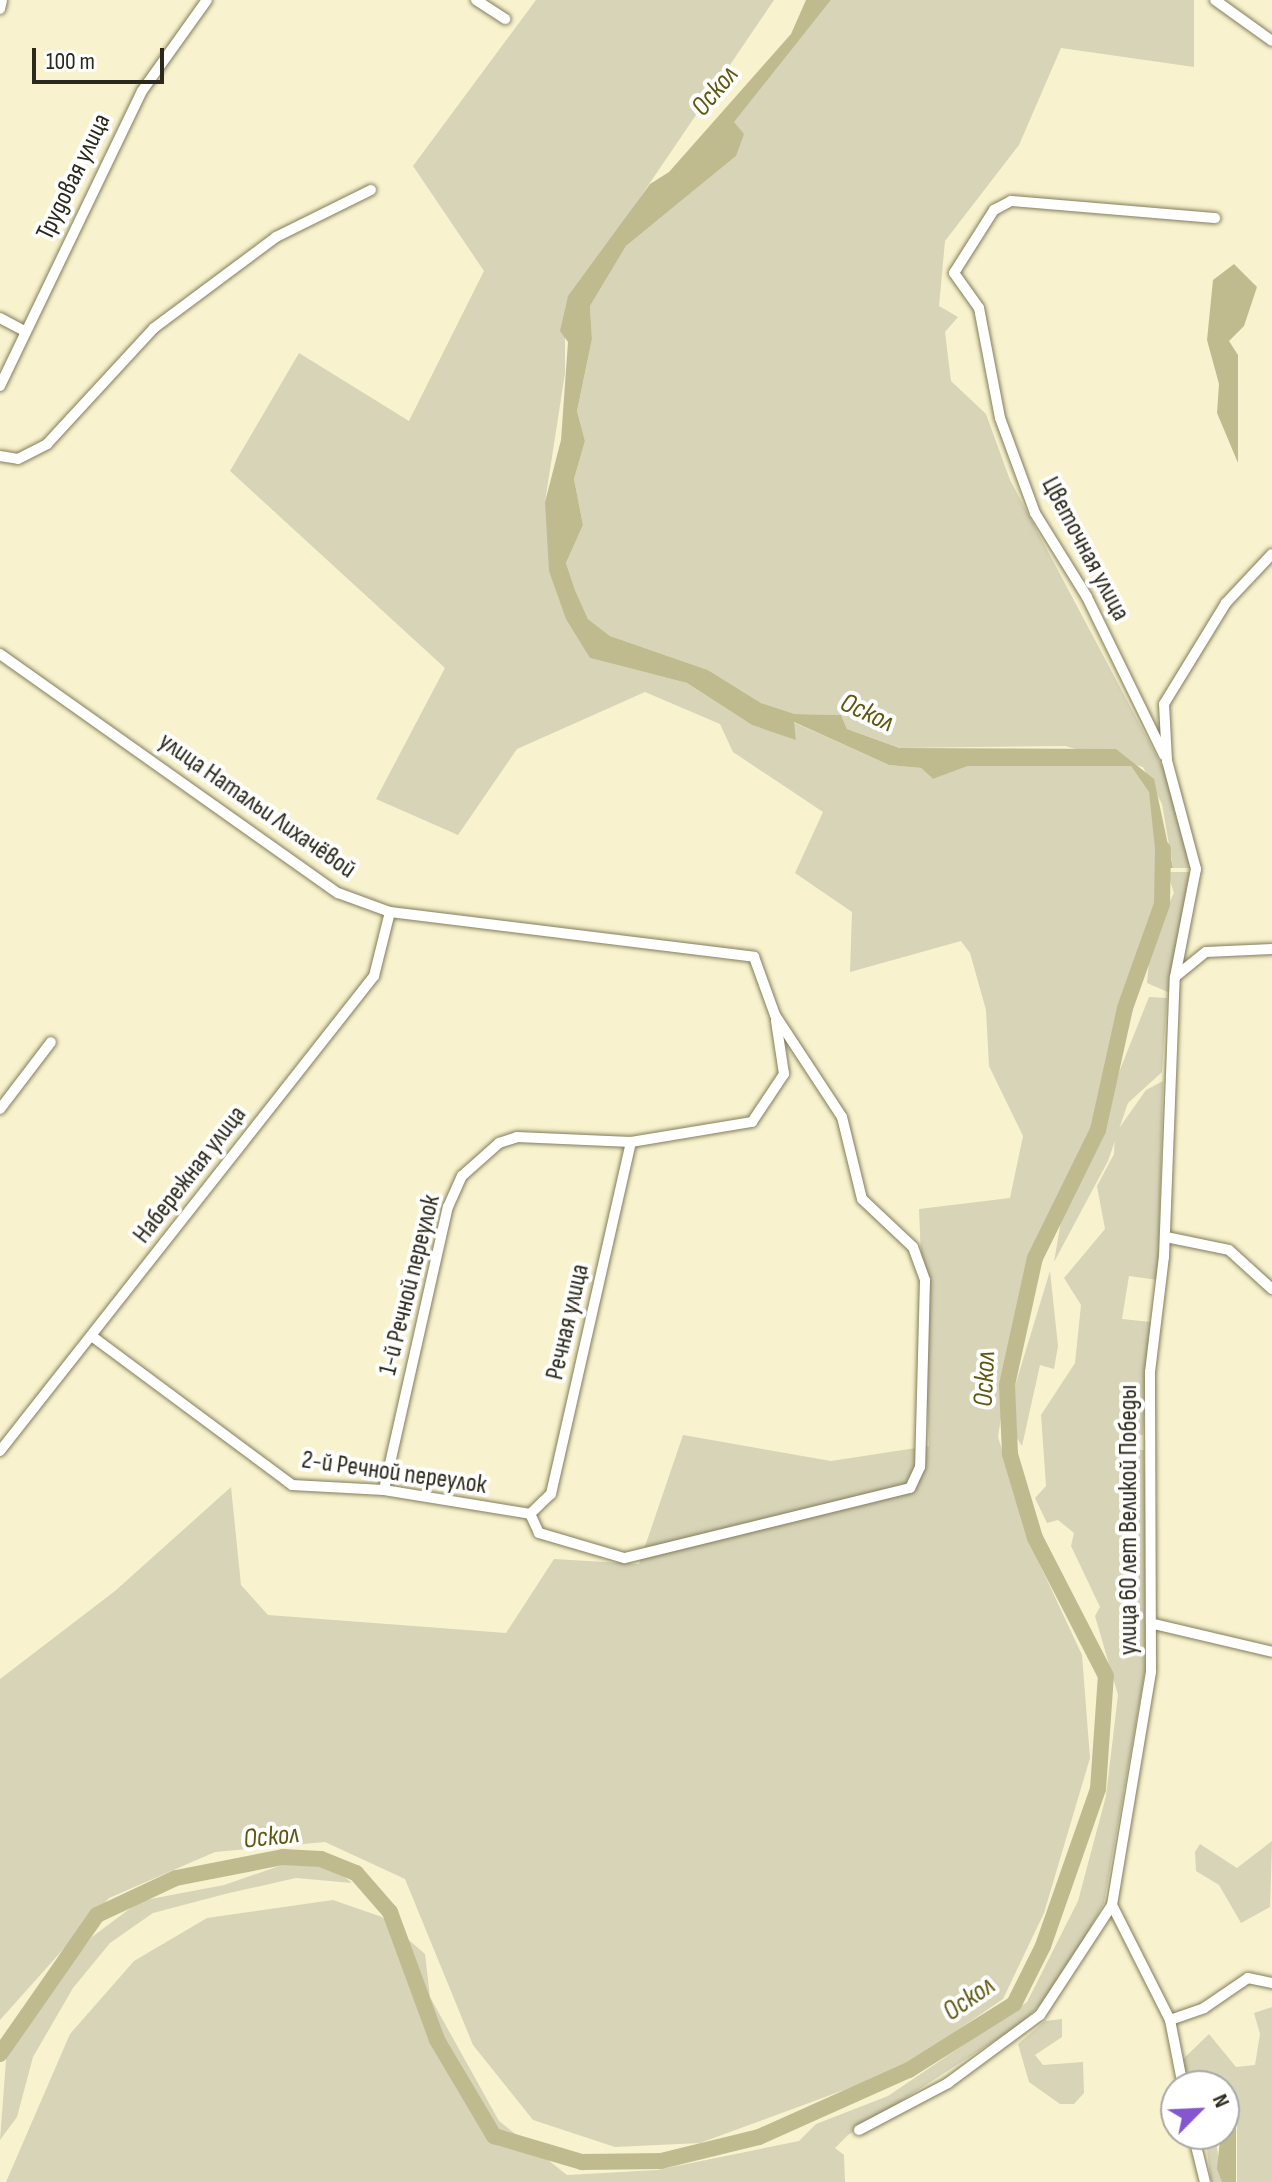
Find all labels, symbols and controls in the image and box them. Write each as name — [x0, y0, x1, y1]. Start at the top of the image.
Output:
scale bar — [36, 32, 168, 82]
text: 100 m — [46, 47, 95, 76]
water label: Оскол — [684, 59, 746, 123]
street label: Трудовая улица — [30, 109, 118, 245]
street label: Цветочная улица — [1034, 472, 1136, 626]
water label: Оскол — [835, 686, 899, 740]
street label: улица Натальи Лихачёвой — [152, 726, 362, 886]
street label: Набережная улица — [127, 1100, 253, 1250]
street label: 1-й Речной переулок — [373, 1192, 447, 1378]
street label: Речная улица — [540, 1261, 596, 1383]
water label: Оскол — [967, 1350, 1003, 1408]
street label: улица 60 лет Великой Победы — [1113, 1385, 1145, 1655]
street label: 2-й Речной переулок — [300, 1445, 488, 1501]
water label: Оскол — [242, 1817, 300, 1857]
water label: Оскол — [937, 1969, 1001, 2029]
north arrow — [1160, 2070, 1240, 2150]
text: N — [1206, 2090, 1235, 2112]

